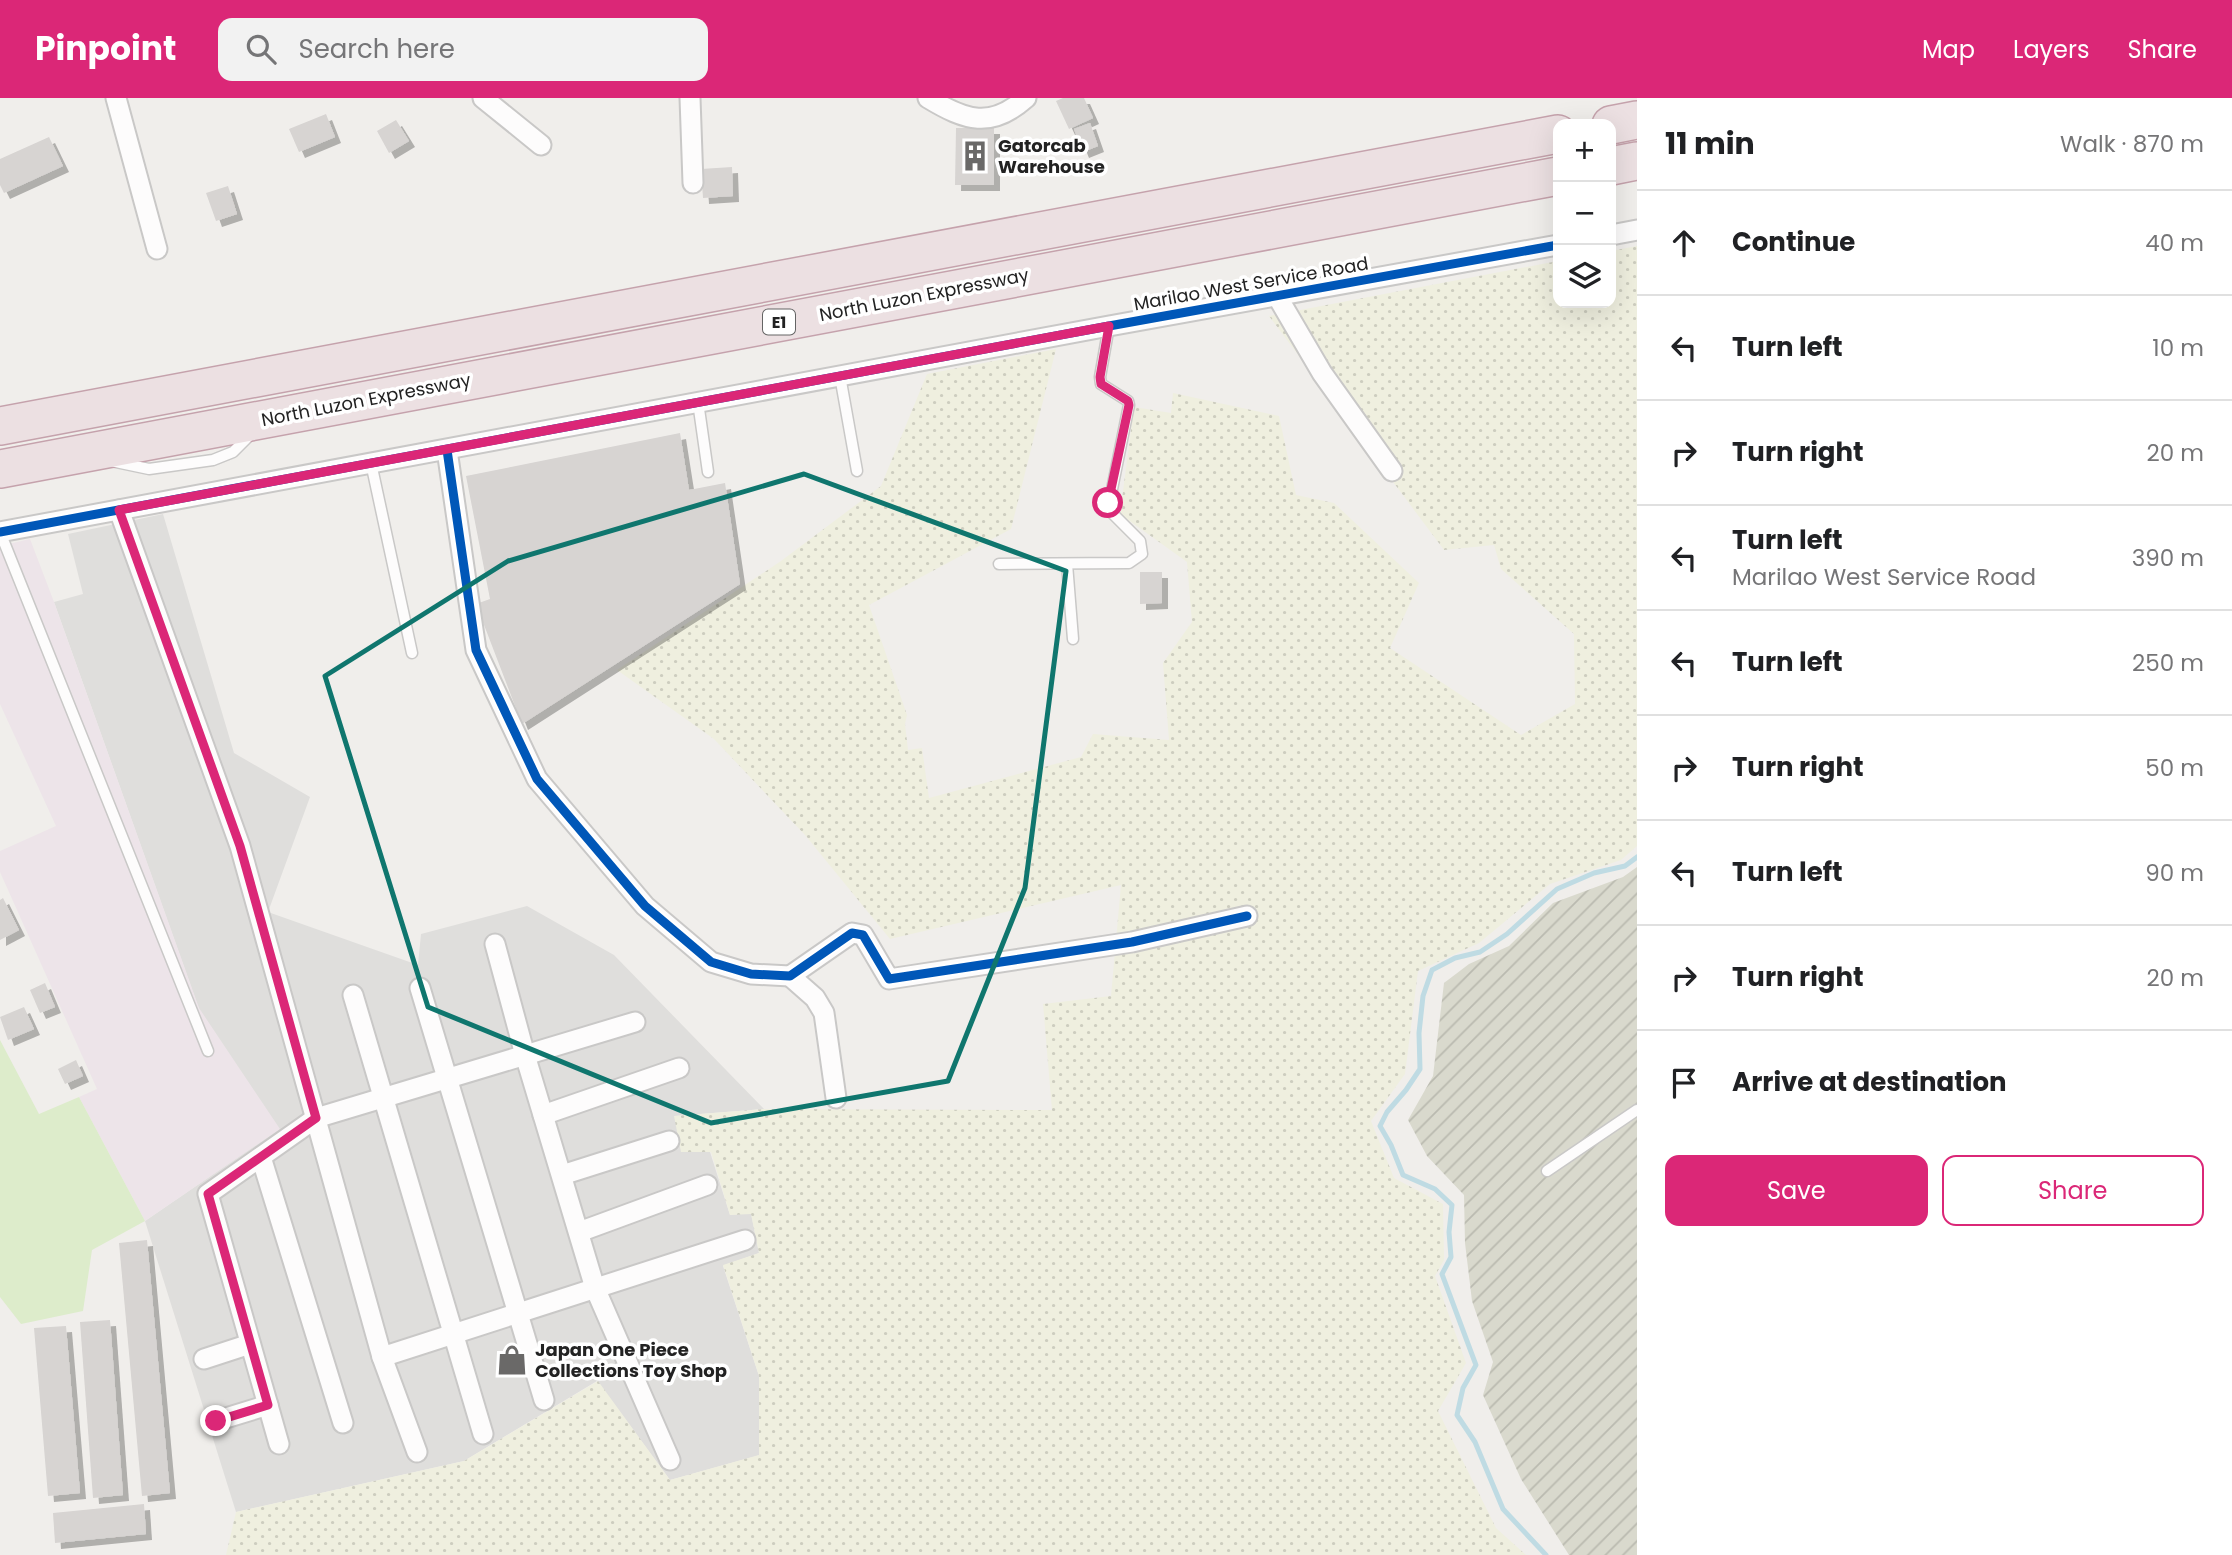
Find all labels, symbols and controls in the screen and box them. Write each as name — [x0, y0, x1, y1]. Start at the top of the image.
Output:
search box — [218, 18, 708, 81]
text: Pinpoint — [35, 25, 176, 72]
icon: search — [242, 30, 280, 68]
text: Search here — [298, 31, 455, 67]
text: Map — [1922, 33, 1975, 66]
text: Layers — [2013, 33, 2089, 66]
text: Share — [2127, 33, 2197, 66]
map controls — [1553, 119, 1616, 308]
button: + — [1553, 119, 1616, 182]
text: 11 min — [1665, 122, 1755, 165]
text: Walk · 870 m — [2060, 128, 2204, 160]
place label: Gatorcab Warehouse — [998, 133, 1105, 179]
building icon: Gatorcab Warehouse — [958, 139, 992, 173]
button: − — [1553, 182, 1616, 245]
icon: ahead — [1665, 224, 1703, 262]
text: Continue — [1732, 224, 1855, 260]
text: 40 m — [2145, 227, 2204, 259]
button: layers — [1553, 245, 1616, 308]
street label: Marilao West Service Road — [1132, 251, 1370, 316]
street label: North Luzon Expressway — [817, 262, 1031, 327]
road number: E1 — [763, 310, 795, 334]
icon: left — [1665, 329, 1703, 367]
text: Turn left — [1732, 329, 1843, 365]
text: 10 m — [2152, 332, 2204, 364]
street label: North Luzon Expressway — [259, 367, 473, 432]
icon: right — [1665, 434, 1703, 472]
text: Turn right — [1732, 434, 1864, 470]
text: 20 m — [2146, 437, 2204, 469]
route start — [1092, 487, 1123, 518]
text: Turn left — [1732, 522, 1843, 558]
icon: left — [1665, 539, 1703, 577]
text: 390 m — [2132, 542, 2204, 574]
text: Marilao West Service Road — [1732, 561, 2036, 593]
icon: left — [1665, 644, 1703, 682]
text: Turn left — [1732, 644, 1843, 680]
text: 250 m — [2132, 647, 2204, 679]
icon: right — [1665, 749, 1703, 787]
text: Turn right — [1732, 749, 1864, 785]
text: 50 m — [2145, 752, 2204, 784]
icon: left — [1665, 854, 1703, 892]
text: Turn left — [1732, 854, 1843, 890]
text: 90 m — [2145, 857, 2204, 889]
icon: right — [1665, 959, 1703, 997]
text: Turn right — [1732, 959, 1864, 995]
text: 20 m — [2146, 962, 2204, 994]
icon: arrive — [1665, 1064, 1703, 1102]
text: Arrive at destination — [1732, 1064, 2007, 1100]
button: Save — [1665, 1155, 1928, 1226]
button: Share — [1942, 1155, 2204, 1226]
place label: Japan One Piece Collections Toy Shop — [535, 1337, 727, 1383]
shop icon: Japan One Piece Collections Toy Shop — [495, 1343, 529, 1377]
route end — [200, 1405, 231, 1436]

